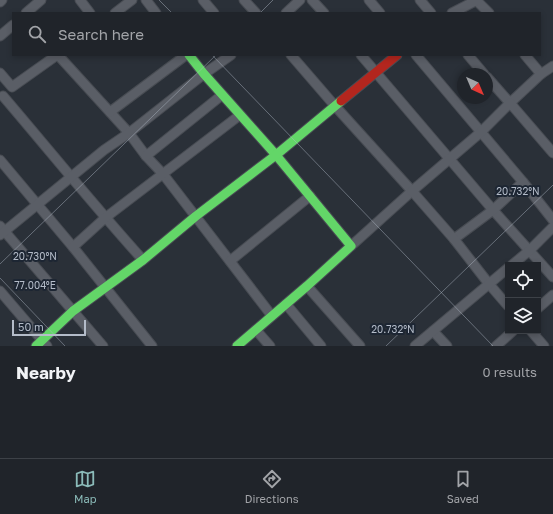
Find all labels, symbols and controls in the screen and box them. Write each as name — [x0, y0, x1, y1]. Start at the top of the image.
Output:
search box — [12, 12, 541, 56]
icon: search — [26, 23, 48, 45]
text: Search here — [58, 25, 144, 43]
north arrow — [457, 68, 493, 104]
text: 20.732°N — [496, 185, 540, 197]
text: 20.730°N — [13, 250, 57, 262]
map controls — [505, 262, 541, 334]
button: locate — [505, 262, 541, 298]
text: 77.004°E — [14, 279, 56, 291]
button: layers — [505, 298, 541, 334]
scale bar — [12, 318, 86, 337]
text: 50 m — [18, 320, 44, 333]
text: 20.732°N — [371, 323, 415, 335]
text: Nearby — [16, 362, 76, 383]
text: 0 results — [482, 364, 537, 380]
tab: Map — [74, 468, 97, 505]
tab: Directions — [245, 468, 299, 505]
tab: Saved — [447, 468, 479, 505]

